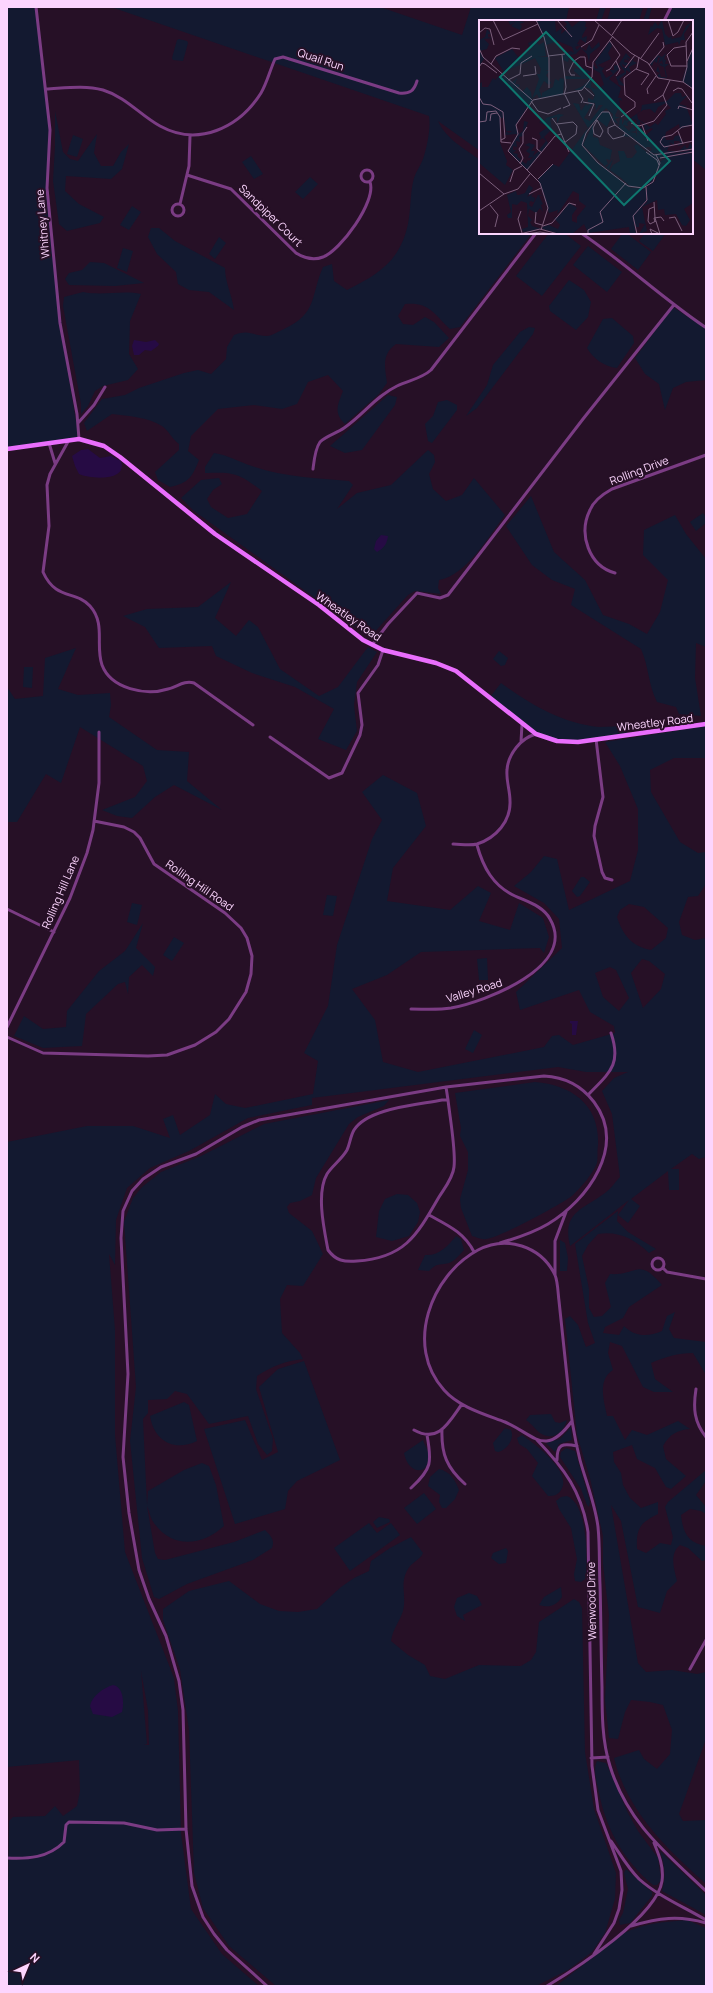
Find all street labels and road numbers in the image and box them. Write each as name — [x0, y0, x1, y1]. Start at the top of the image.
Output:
street label: Quail Run — [296, 44, 346, 74]
street label: Sandpiper Court — [236, 181, 306, 249]
street label: Whitney Lane — [31, 188, 52, 259]
street label: Rolling Drive — [607, 452, 671, 488]
street label: Wheatley Road — [313, 588, 385, 644]
street label: Wheatley Road — [616, 710, 694, 734]
street label: Rolling Hill Lane — [38, 852, 82, 931]
street label: Rolling Hill Road — [163, 856, 237, 914]
street label: Valley Road — [444, 974, 504, 1006]
street label: Wenwood Drive — [583, 1561, 599, 1640]

